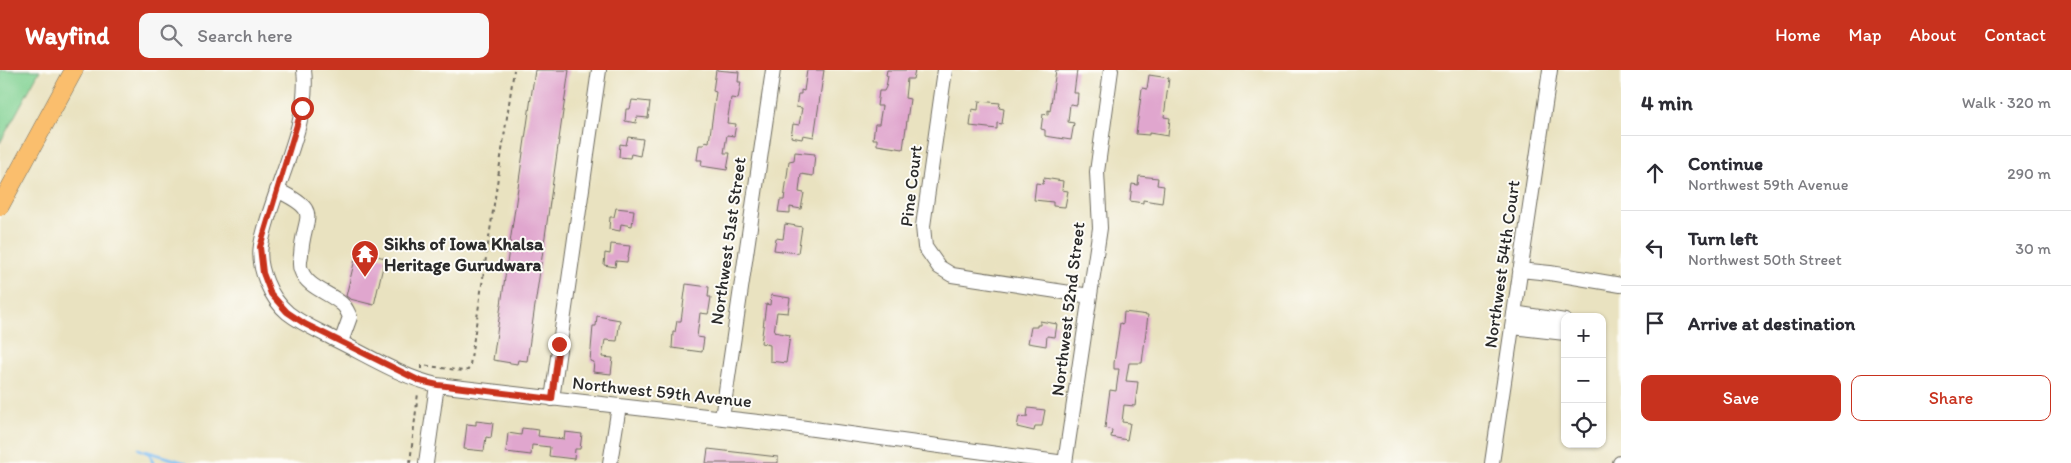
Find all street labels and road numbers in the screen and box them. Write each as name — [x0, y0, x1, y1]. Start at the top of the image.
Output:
street label: Pine Court — [895, 144, 927, 228]
street label: Northwest 51st Street — [705, 156, 751, 326]
street label: Northwest 54th Court — [1479, 178, 1525, 349]
street label: Northwest 52nd Street — [1046, 220, 1090, 397]
street label: Northwest 59th Avenue — [571, 372, 753, 412]

